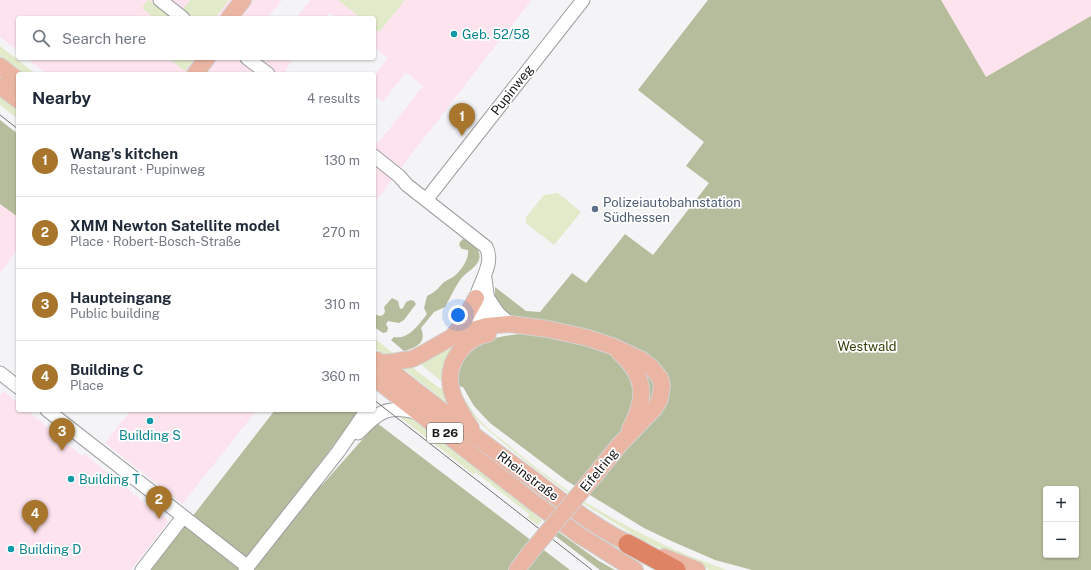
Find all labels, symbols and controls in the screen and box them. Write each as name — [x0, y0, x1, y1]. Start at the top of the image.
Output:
search box — [16, 16, 376, 60]
icon: search — [30, 27, 52, 49]
place label: Geb. 52/58 — [462, 27, 530, 42]
marker: Geb. 52/58 — [449, 29, 459, 39]
text: Search here — [62, 30, 146, 47]
street label: Pupinweg — [488, 62, 536, 118]
text: Nearby — [32, 88, 91, 108]
text: 4 results — [307, 91, 360, 106]
pin: 1 — [449, 103, 475, 136]
text: Wang's kitchen — [70, 145, 178, 162]
text: 1 — [42, 153, 48, 168]
text: 130 m — [324, 153, 360, 168]
text: Restaurant · Pupinweg — [70, 162, 205, 177]
place label: Polizeiautobahnstation Südhessen — [603, 195, 741, 225]
marker: Polizeiautobahnstation Südhessen — [590, 204, 600, 214]
text: XMM Newton Satellite model — [70, 217, 280, 234]
text: 2 — [41, 225, 49, 240]
text: 270 m — [322, 225, 360, 240]
text: Place · Robert-Bosch-Straße — [70, 234, 241, 249]
text: Haupteingang — [70, 289, 171, 306]
text: 3 — [41, 297, 49, 312]
text: 310 m — [324, 297, 360, 312]
your location — [448, 305, 468, 325]
text: Public building — [70, 306, 160, 321]
park label: Westwald — [837, 339, 897, 354]
text: Building C — [70, 361, 143, 378]
text: 4 — [41, 369, 49, 384]
text: 360 m — [322, 369, 360, 384]
text: Place — [70, 378, 104, 393]
marker: Building S — [145, 416, 155, 426]
pin: 3 — [49, 418, 75, 451]
road number: B 26 — [427, 423, 463, 443]
place label: Building S — [119, 428, 181, 443]
street label: Eifelring — [577, 445, 621, 495]
street label: Rheinstraße — [494, 448, 562, 504]
place label: Building T — [79, 472, 140, 487]
marker: Building T — [66, 474, 76, 484]
pin: 2 — [146, 486, 172, 519]
map controls — [1043, 486, 1079, 558]
button: + — [1043, 486, 1079, 522]
pin: 4 — [22, 500, 48, 533]
button: − — [1043, 522, 1079, 558]
place label: Building D — [19, 542, 81, 557]
marker: Building D — [6, 544, 16, 554]

